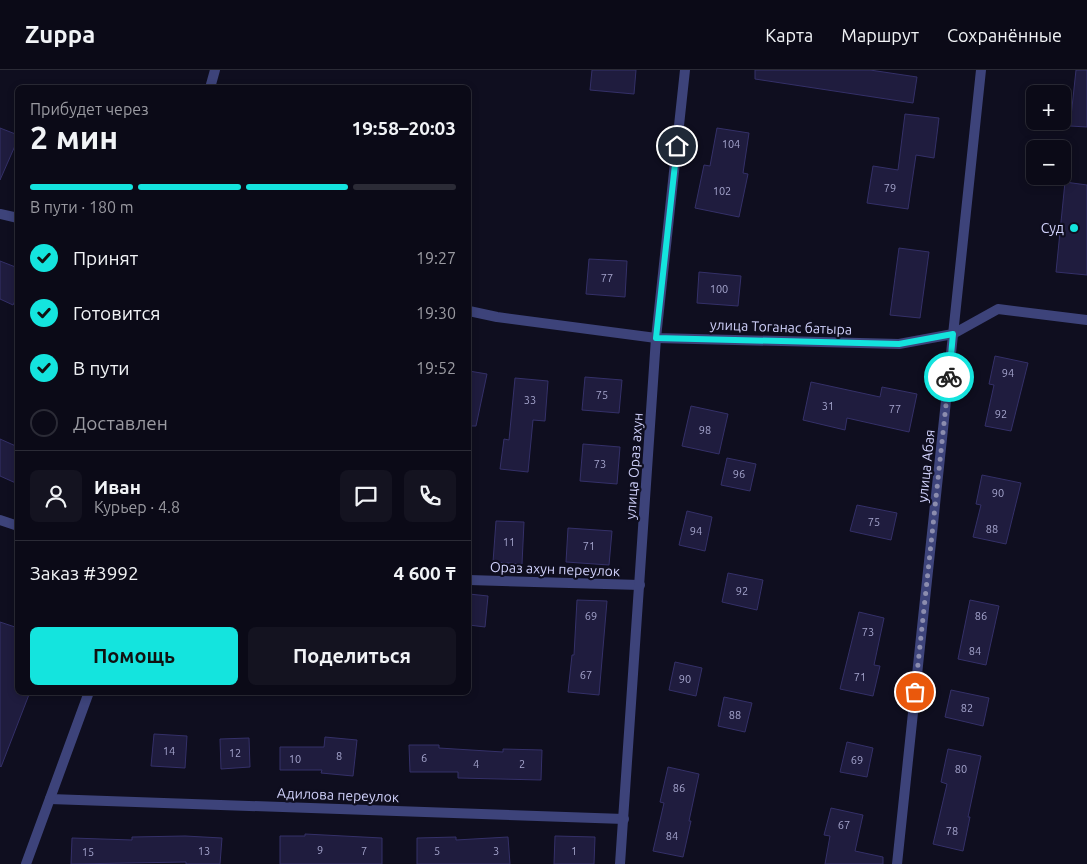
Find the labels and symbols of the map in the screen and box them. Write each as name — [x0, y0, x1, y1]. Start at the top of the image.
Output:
pin — [656, 125, 698, 167]
house number: 104 — [722, 138, 740, 150]
house number: 79 — [884, 182, 896, 194]
house number: 102 — [713, 185, 731, 197]
place label: Суд — [1041, 220, 1064, 236]
marker: Суд — [1068, 222, 1080, 234]
house number: 77 — [601, 272, 613, 284]
house number: 100 — [710, 283, 728, 295]
street label: улица Тоганас батыра — [710, 317, 852, 337]
courier — [924, 352, 974, 402]
house number: 94 — [1002, 367, 1014, 379]
house number: 75 — [596, 389, 608, 401]
house number: 33 — [524, 394, 536, 406]
house number: 31 — [822, 400, 834, 412]
house number: 77 — [889, 403, 901, 415]
house number: 92 — [995, 408, 1007, 420]
street label: улица Ораз ахун — [622, 412, 646, 520]
house number: 98 — [699, 424, 711, 436]
street label: улица Абая — [914, 429, 938, 503]
house number: 73 — [594, 458, 606, 470]
house number: 96 — [733, 468, 745, 480]
house number: 90 — [992, 487, 1004, 499]
house number: 75 — [868, 516, 880, 528]
house number: 88 — [986, 523, 998, 535]
house number: 94 — [690, 525, 702, 537]
house number: 11 — [503, 536, 515, 548]
house number: 71 — [583, 540, 595, 552]
street label: Ораз ахун переулок — [490, 559, 620, 579]
house number: 92 — [736, 585, 748, 597]
house number: 69 — [585, 610, 597, 622]
house number: 86 — [975, 610, 987, 622]
house number: 73 — [862, 626, 874, 638]
house number: 84 — [969, 645, 981, 657]
house number: 67 — [580, 669, 592, 681]
house number: 71 — [854, 671, 866, 683]
pin — [894, 671, 936, 713]
house number: 90 — [679, 673, 691, 685]
house number: 82 — [961, 702, 973, 714]
house number: 88 — [729, 709, 741, 721]
house number: 14 — [163, 745, 175, 757]
house number: 12 — [229, 747, 241, 759]
house number: 8 — [336, 750, 342, 762]
house number: 6 — [421, 752, 427, 764]
house number: 10 — [289, 753, 301, 765]
house number: 69 — [851, 754, 863, 766]
house number: 4 — [473, 758, 479, 770]
house number: 2 — [519, 758, 525, 770]
house number: 80 — [955, 763, 967, 775]
house number: 86 — [673, 782, 685, 794]
street label: Адилова переулок — [277, 785, 399, 805]
house number: 67 — [838, 819, 850, 831]
house number: 78 — [946, 825, 958, 837]
house number: 84 — [666, 830, 678, 842]
house number: 9 — [317, 844, 323, 856]
house number: 13 — [198, 845, 210, 857]
house number: 7 — [361, 845, 367, 857]
house number: 5 — [434, 845, 440, 857]
house number: 3 — [493, 845, 499, 857]
house number: 1 — [571, 845, 577, 857]
house number: 15 — [82, 846, 94, 858]

